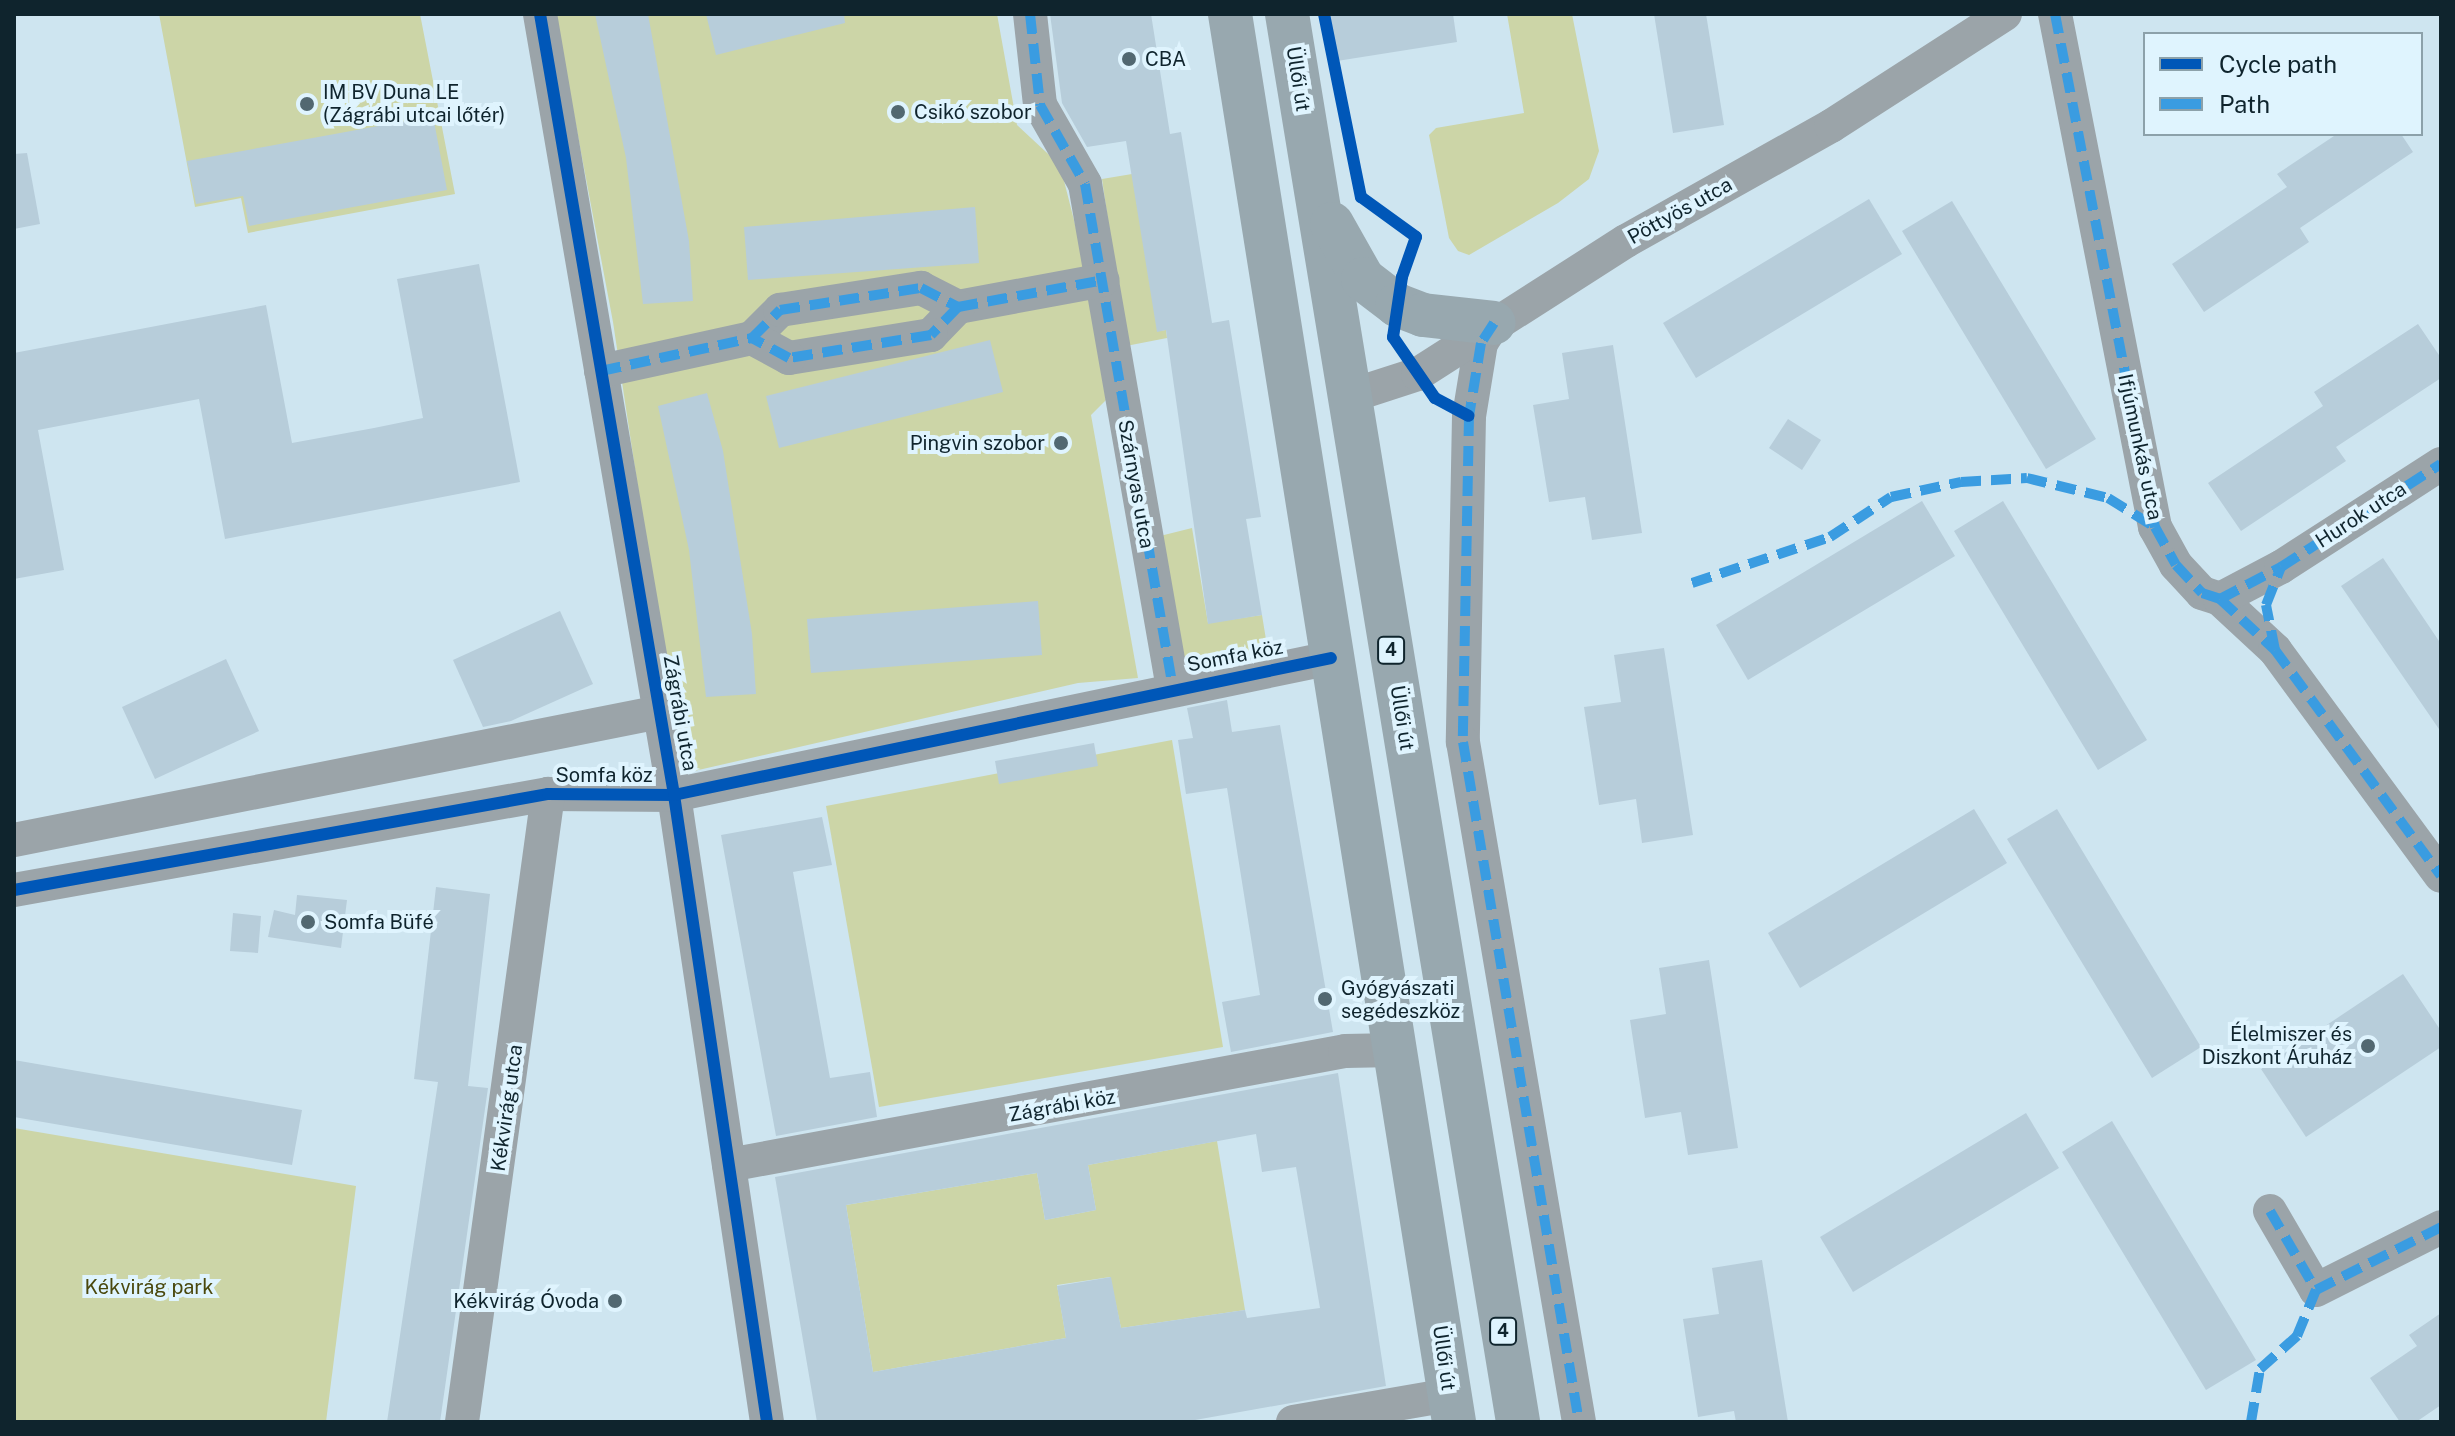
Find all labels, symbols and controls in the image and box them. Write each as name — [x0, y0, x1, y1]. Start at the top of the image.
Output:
legend — [2143, 32, 2423, 136]
street label: Üllői út — [1281, 45, 1315, 113]
place label: CBA — [1145, 47, 1186, 71]
marker: CBA — [1120, 50, 1138, 68]
text: Cycle path — [2219, 50, 2337, 78]
place label: IM BV Duna LE (Zágrábi utcai lőtér) — [323, 80, 505, 127]
text: Path — [2219, 90, 2270, 118]
marker: IM BV Duna LE (Zágrábi utcai lőtér) — [298, 95, 316, 113]
place label: Csikó szobor — [914, 100, 1032, 124]
marker: Csikó szobor — [889, 103, 907, 121]
street label: Pöttyös utca — [1624, 172, 1736, 250]
street label: Ifjúmunkás utca — [2113, 372, 2167, 522]
street label: Szárnyas utca — [1113, 418, 1159, 550]
place label: Pingvin szobor — [910, 431, 1045, 455]
marker: Pingvin szobor — [1052, 434, 1070, 452]
street label: Hurok utca — [2311, 477, 2411, 553]
street label: Somfa köz — [1185, 635, 1285, 677]
road number: 4 — [1377, 636, 1405, 664]
street label: Zágrábi utca — [658, 653, 702, 773]
street label: Üllői út — [1385, 684, 1419, 752]
street label: Somfa köz — [555, 763, 653, 787]
place label: Somfa Büfé — [324, 910, 434, 934]
marker: Somfa Büfé — [299, 913, 317, 931]
place label: Gyógyászati segédeszköz — [1341, 976, 1460, 1023]
marker: Gyógyászati segédeszköz — [1316, 990, 1334, 1008]
place label: Élelmiszer és Diszkont Áruház — [2202, 1022, 2352, 1069]
marker: Élelmiszer és Diszkont Áruház — [2359, 1037, 2377, 1055]
street label: Kékvirág utca — [486, 1043, 528, 1173]
street label: Zágrábi köz — [1007, 1085, 1117, 1127]
park label: Kékvirág park — [85, 1275, 213, 1299]
place label: Kékvirág Óvoda — [453, 1289, 599, 1313]
marker: Kékvirág Óvoda — [606, 1292, 624, 1310]
road number: 4 — [1489, 1317, 1517, 1345]
street label: Üllői út — [1428, 1324, 1460, 1392]

